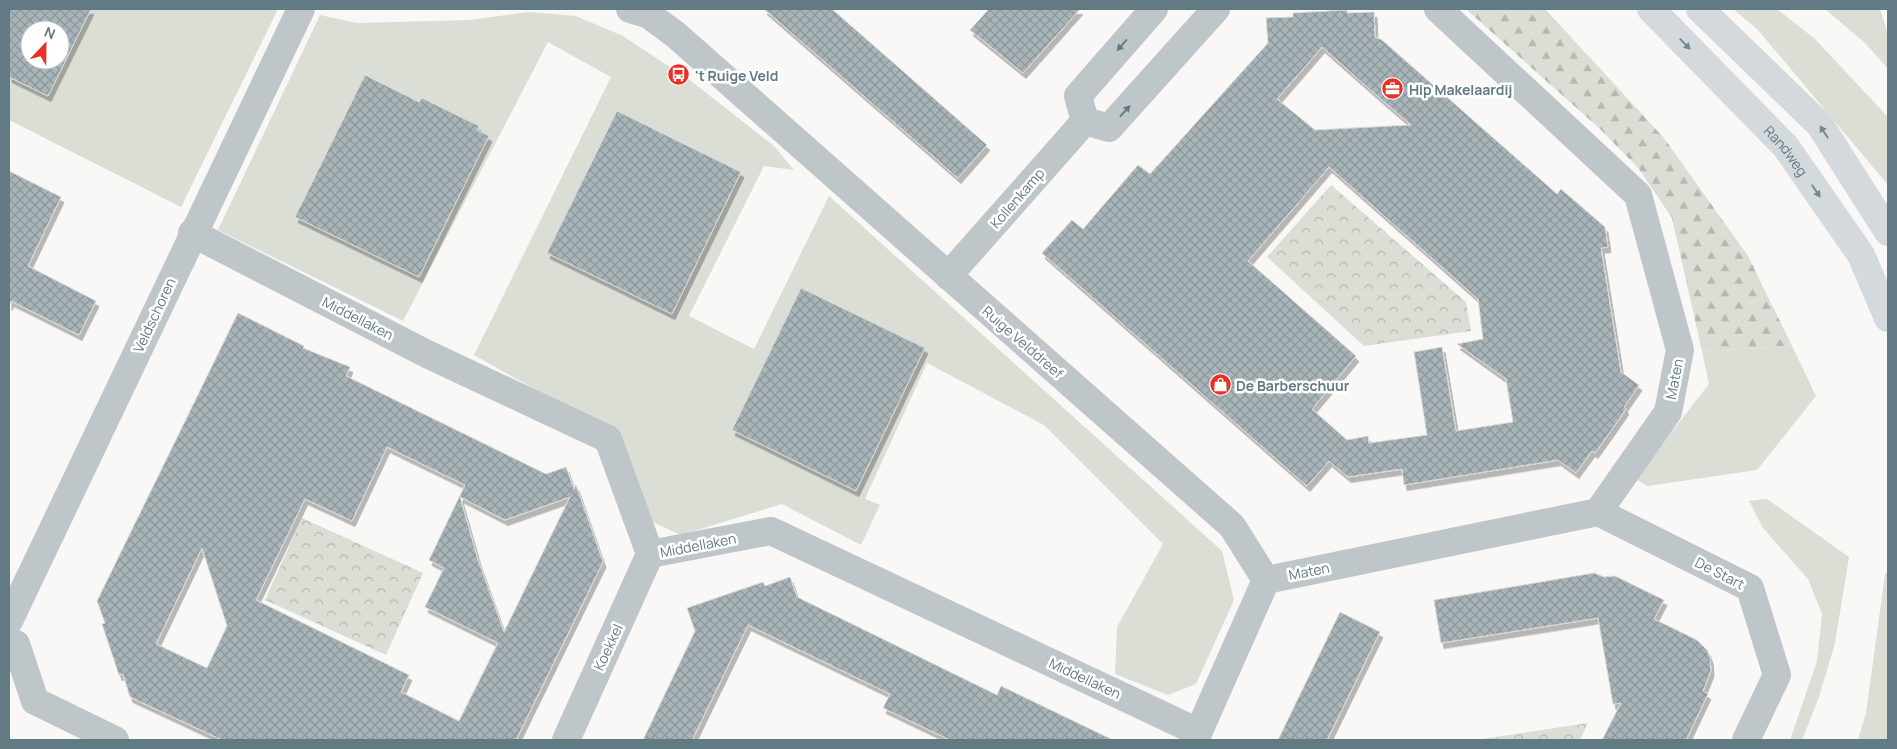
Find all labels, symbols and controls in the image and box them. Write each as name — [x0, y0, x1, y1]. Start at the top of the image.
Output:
north arrow — [20, 20, 70, 70]
text: N — [42, 22, 58, 43]
one-way arrow — [1679, 37, 1691, 49]
one-way arrow — [1116, 39, 1128, 51]
bus stop icon: 't Ruige Veld — [667, 63, 691, 87]
place label: 't Ruige Veld — [695, 66, 778, 85]
office icon: Hip Makelaardij — [1381, 77, 1405, 101]
place label: Hip Makelaardij — [1409, 80, 1512, 99]
one-way arrow — [1119, 105, 1131, 117]
street label: Randweg — [1760, 121, 1813, 180]
one-way arrow — [1820, 125, 1829, 138]
street label: Kollenkamp — [986, 164, 1048, 232]
one-way arrow — [1811, 184, 1821, 197]
street label: Veldschoren — [128, 275, 180, 355]
street label: Middellaken — [319, 292, 397, 344]
street label: Ruige Velddreef — [978, 302, 1068, 383]
street label: Maten — [1661, 357, 1687, 401]
shop icon: De Barberschuur — [1208, 373, 1232, 397]
place label: De Barberschuur — [1236, 376, 1350, 395]
street label: Middellaken — [658, 528, 738, 562]
street label: De Start — [1692, 552, 1748, 594]
street label: Maten — [1287, 558, 1331, 584]
street label: Koekkel — [589, 621, 627, 673]
street label: Middellaken — [1046, 653, 1124, 703]

